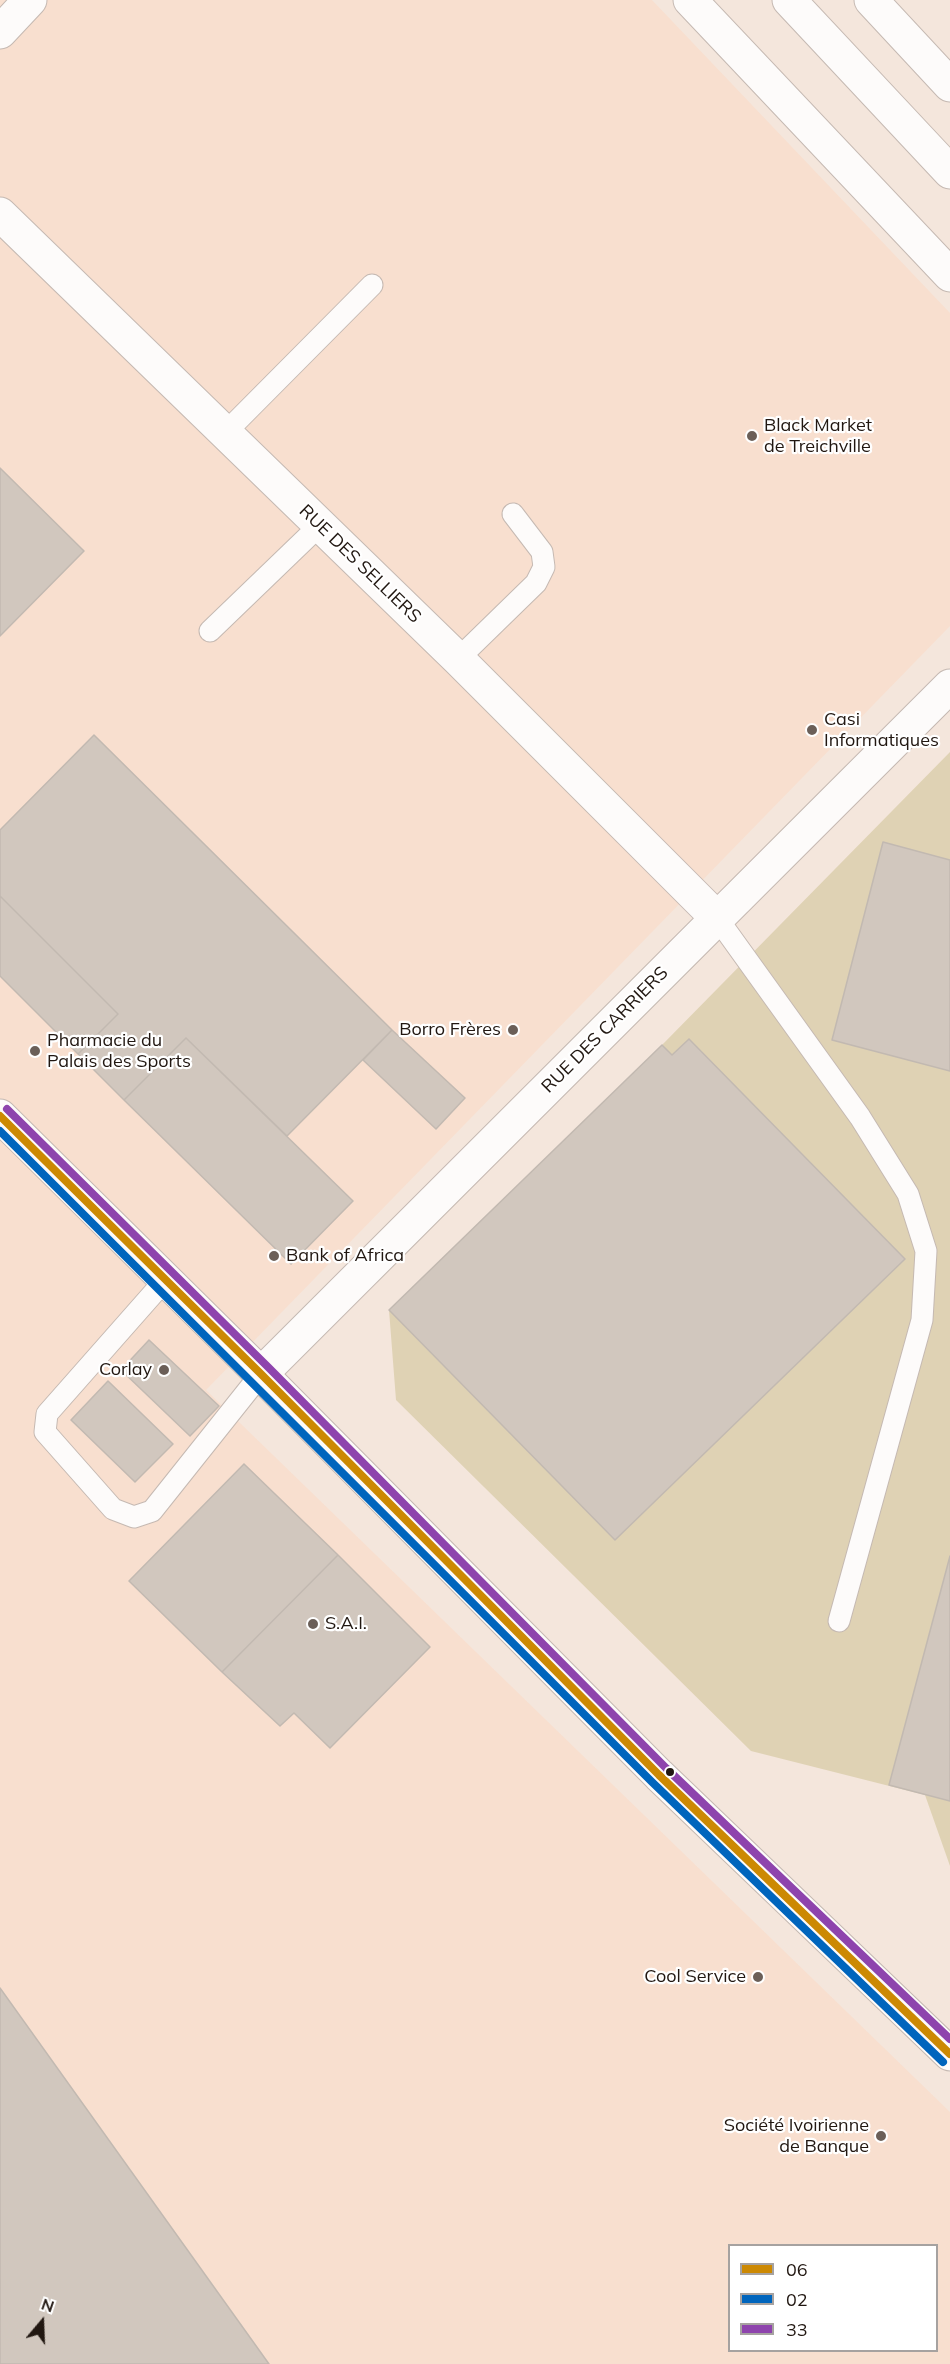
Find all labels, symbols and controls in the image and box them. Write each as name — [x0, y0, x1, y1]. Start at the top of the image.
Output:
place label: Black Market de Treichville — [764, 415, 872, 458]
marker: Black Market de Treichville — [745, 429, 759, 443]
street label: RUE DES SELLIERS — [295, 500, 425, 628]
place label: Casi Informatiques — [824, 709, 939, 752]
marker: Casi Informatiques — [805, 723, 819, 737]
street label: RUE DES CARRIERS — [537, 962, 673, 1098]
place label: Borro Frères — [399, 1019, 501, 1041]
marker: Borro Frères — [506, 1023, 520, 1037]
place label: Pharmacie du Palais des Sports — [47, 1030, 191, 1072]
marker: Pharmacie du Palais des Sports — [28, 1044, 42, 1058]
place label: Bank of Africa — [286, 1245, 404, 1267]
marker: Bank of Africa — [267, 1249, 281, 1263]
place label: Corlay — [99, 1359, 152, 1381]
marker: Corlay — [157, 1363, 171, 1377]
place label: S.A.I. — [325, 1613, 367, 1635]
marker: S.A.I. — [306, 1617, 320, 1631]
unlabelled marker — [664, 1766, 676, 1778]
place label: Cool Service — [644, 1966, 746, 1988]
marker: Cool Service — [751, 1970, 765, 1984]
place label: Société Ivoirienne de Banque — [724, 2115, 869, 2158]
marker: Société Ivoirienne de Banque — [874, 2129, 888, 2143]
legend — [728, 2244, 938, 2352]
text: 06 — [786, 2258, 808, 2281]
text: 02 — [786, 2288, 808, 2311]
north arrow — [12, 2292, 72, 2352]
text: N — [39, 2294, 57, 2316]
text: 33 — [786, 2318, 808, 2341]

